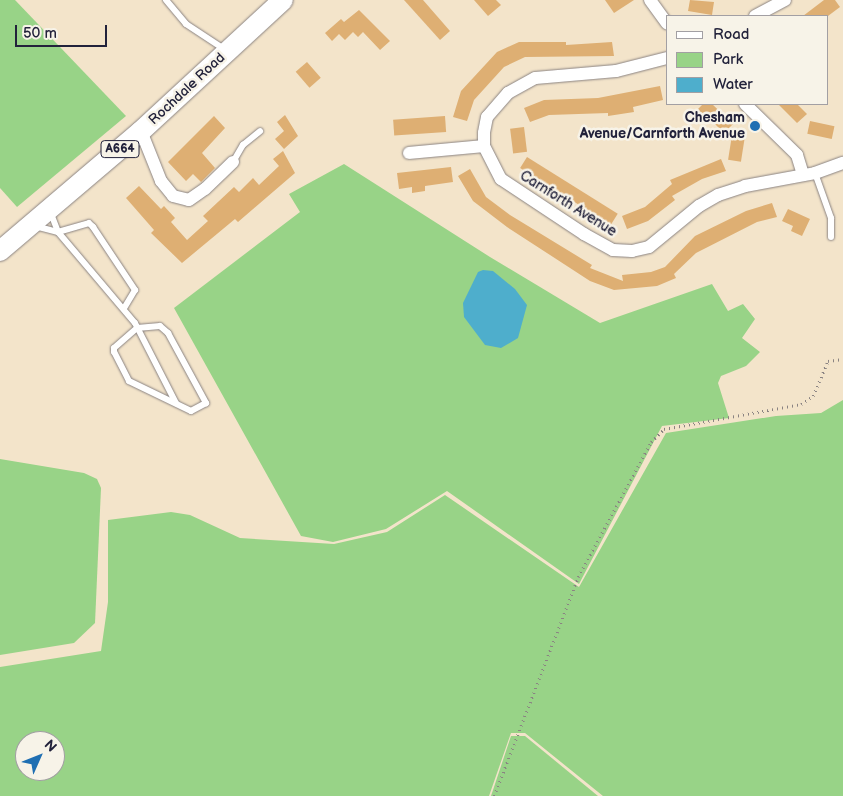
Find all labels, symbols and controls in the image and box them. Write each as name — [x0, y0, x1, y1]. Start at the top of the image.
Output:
scale bar — [18, 15, 110, 47]
legend — [666, 15, 828, 105]
text: 50 m — [23, 24, 57, 43]
text: Road — [713, 25, 749, 44]
street label: Rochdale Road — [145, 49, 229, 129]
text: Park — [713, 50, 743, 69]
text: Water — [713, 75, 753, 94]
place label: Chesham Avenue/Carnforth Avenue — [580, 110, 745, 142]
marker: Chesham Avenue/Carnforth Avenue — [749, 120, 761, 132]
road number: A664 — [100, 140, 140, 158]
street label: Carnforth Avenue — [517, 168, 619, 240]
north arrow — [15, 731, 65, 781]
text: N — [41, 736, 60, 756]

